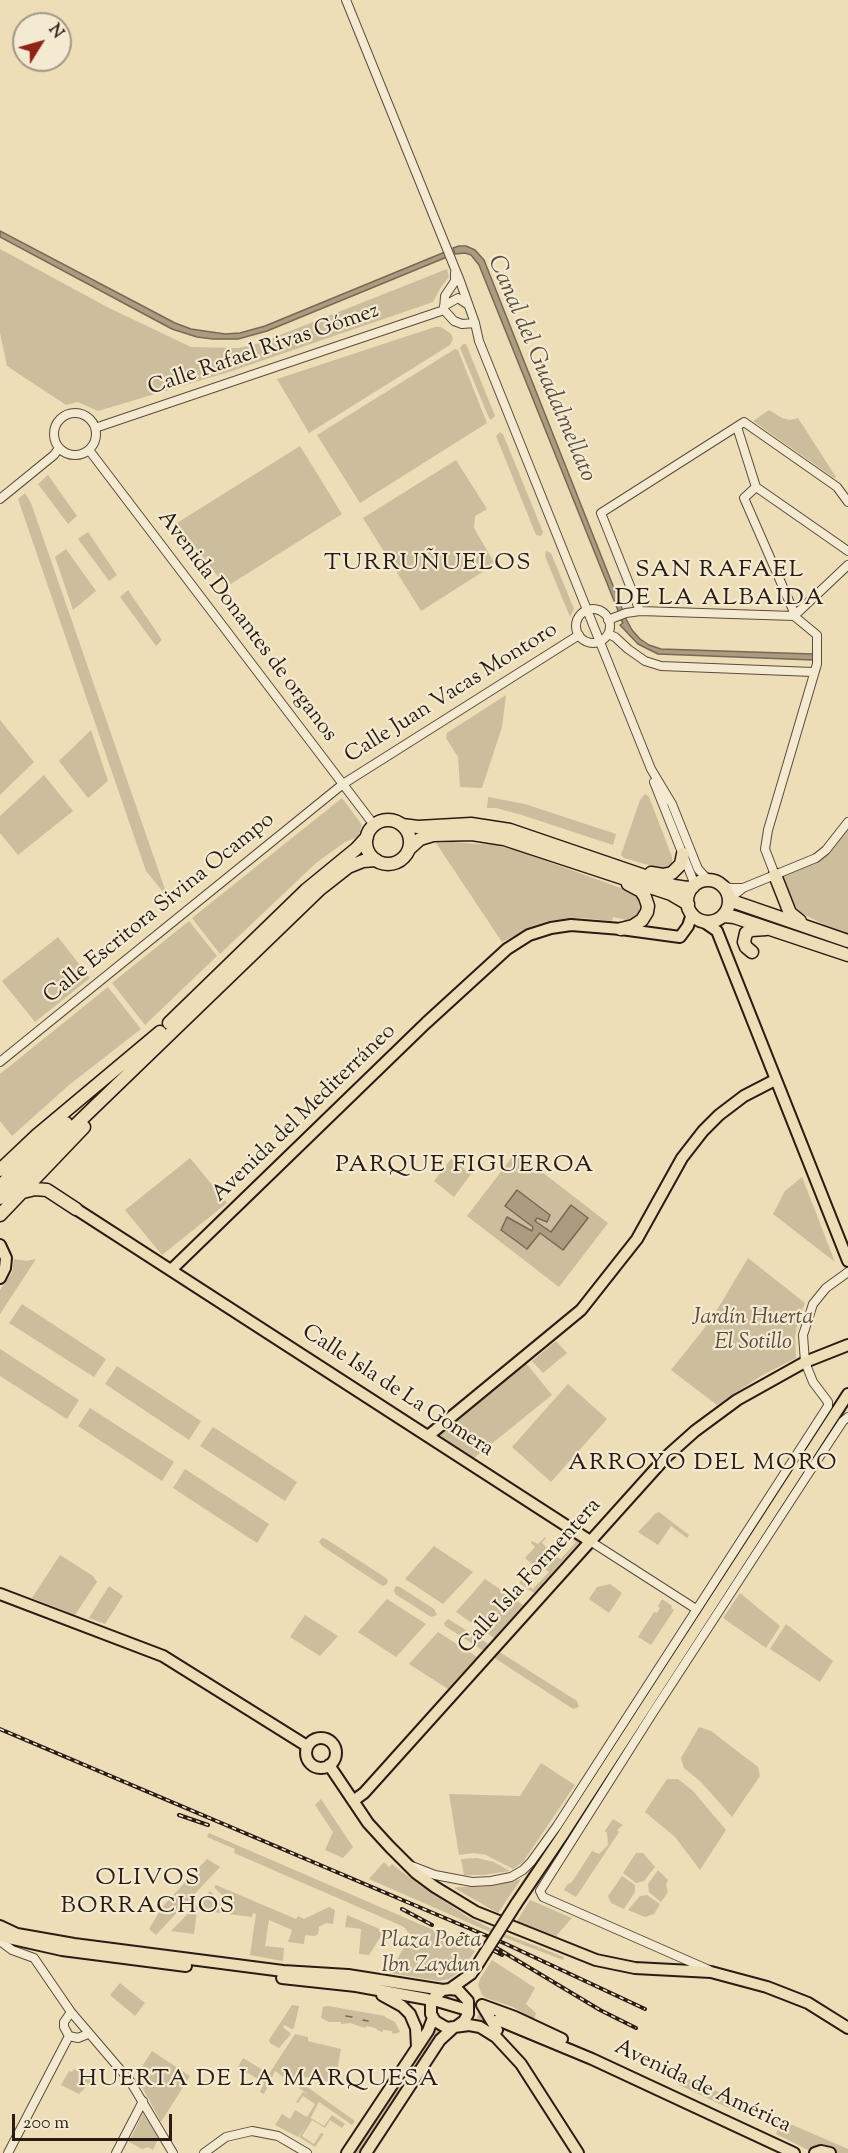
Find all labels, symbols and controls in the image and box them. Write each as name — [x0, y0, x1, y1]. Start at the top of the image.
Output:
north arrow — [12, 12, 72, 72]
text: N — [42, 20, 68, 44]
water label: Canal del Guadalmellato — [479, 251, 601, 487]
street label: Calle Rafael Rivas Gómez — [145, 299, 383, 403]
street label: Avenida Donantes de organos — [150, 506, 342, 748]
district label: TURRUÑUELOS — [324, 551, 532, 579]
district label: SAN RAFAEL DE LA ALBAIDA — [615, 558, 825, 614]
street label: Calle Juan Vacas Montoro — [341, 618, 563, 770]
street label: Calle Escritora Sivina Ocampo — [39, 808, 281, 1010]
street label: Avenida del Mediterráneo — [208, 1019, 402, 1209]
district label: PARQUE FIGUEROA — [335, 1153, 595, 1181]
park label: Jardín Huerta El Sotillo — [692, 1306, 814, 1358]
street label: Calle Isla de La Gomera — [296, 1320, 498, 1464]
district label: ARROYO DEL MORO — [568, 1451, 838, 1479]
street label: Calle Isla Formentera — [454, 1494, 608, 1660]
district label: OLIVOS BORRACHOS — [61, 1866, 235, 1922]
park label: Plaza Poeta Ibn Zaydun — [380, 1929, 482, 1981]
street label: Avenida de América — [609, 2035, 795, 2141]
district label: HUERTA DE LA MARQUESA — [78, 2067, 440, 2095]
scale bar — [15, 2102, 176, 2140]
text: 200 m — [23, 2111, 69, 2137]

